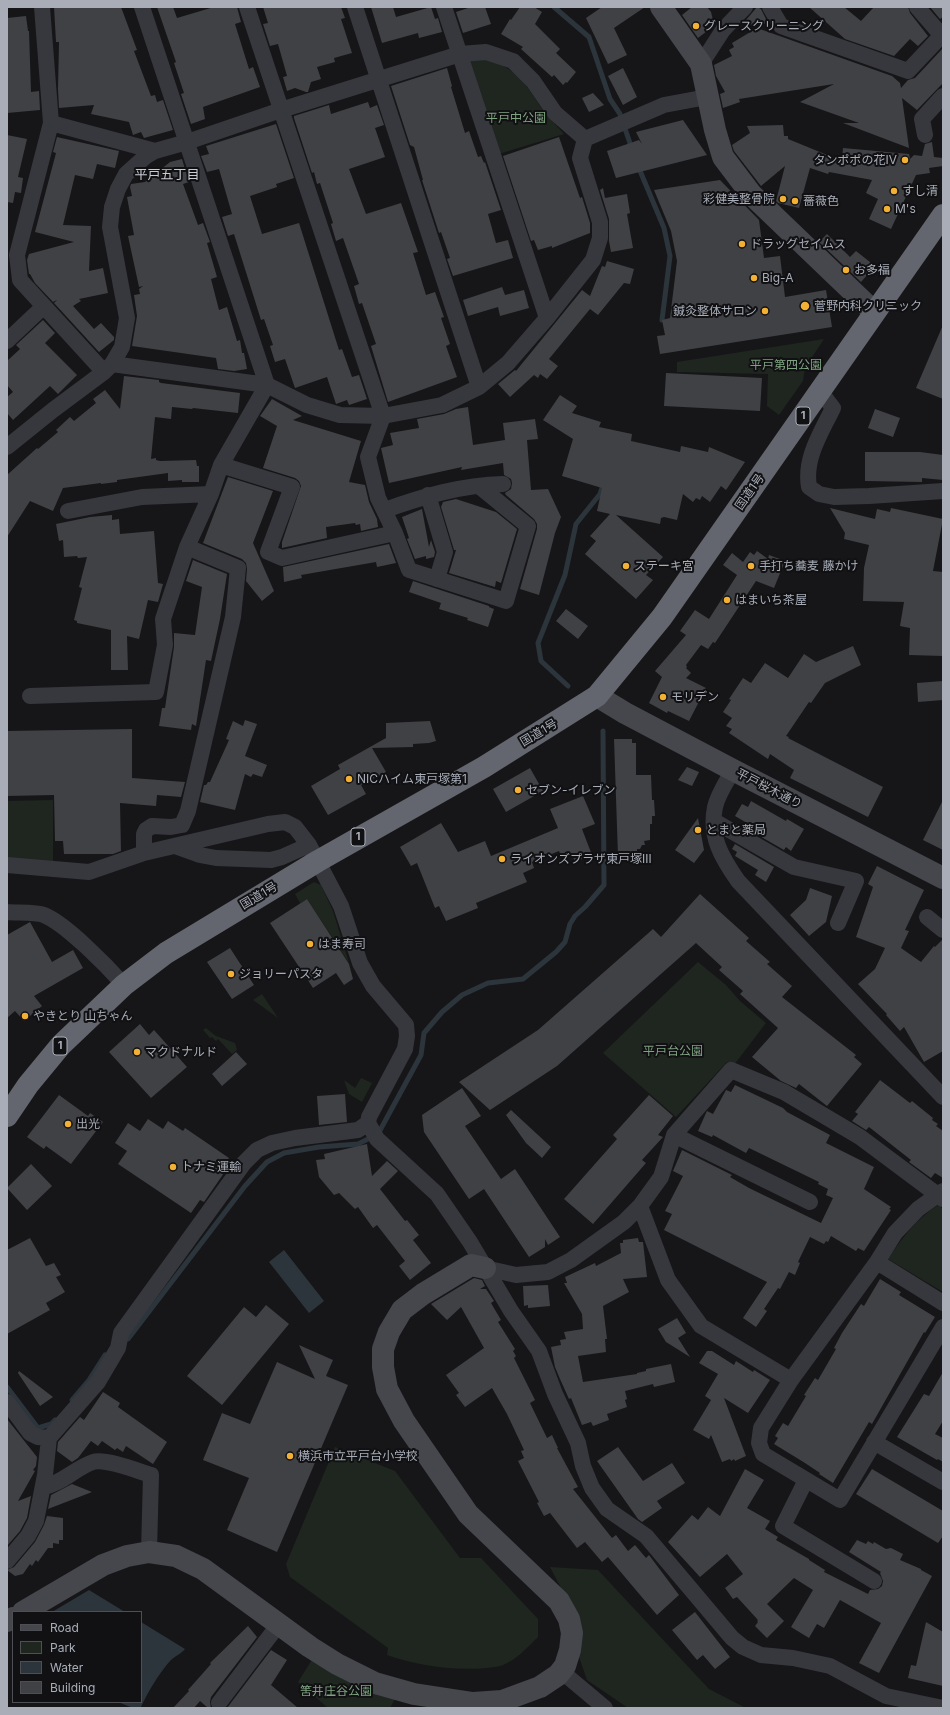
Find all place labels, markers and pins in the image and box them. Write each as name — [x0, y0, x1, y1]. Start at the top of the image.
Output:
place label: グレースクリーニング — [704, 19, 824, 33]
marker: グレースクリーニング — [691, 21, 701, 31]
place label: タンポポの花Ⅳ — [813, 153, 897, 167]
marker: タンポポの花Ⅳ — [900, 155, 910, 165]
place label: すし清 — [902, 184, 938, 198]
marker: すし清 — [889, 186, 899, 196]
place label: 彩健美整骨院 — [703, 192, 775, 206]
marker: 彩健美整骨院 — [778, 194, 788, 204]
place label: 薔薇色 — [803, 194, 839, 208]
marker: 薔薇色 — [790, 196, 800, 206]
place label: M's — [895, 202, 916, 216]
marker: M's — [882, 204, 892, 214]
place label: ドラッグセイムス — [750, 237, 846, 251]
marker: ドラッグセイムス — [737, 239, 747, 249]
place label: お多福 — [854, 263, 890, 277]
marker: お多福 — [841, 265, 851, 275]
place label: Big-A — [762, 271, 794, 285]
marker: Big-A — [749, 273, 759, 283]
place label: 菅野内科クリニック — [814, 299, 922, 313]
marker: 菅野内科クリニック — [799, 300, 811, 312]
place label: 鍼灸整体サロン — [673, 304, 757, 318]
marker: 鍼灸整体サロン — [760, 306, 770, 316]
place label: ステーキ宮 — [634, 559, 694, 573]
place label: 手打ち蕎麦 藤かけ — [759, 559, 858, 573]
marker: ステーキ宮 — [621, 561, 631, 571]
marker: 手打ち蕎麦 藤かけ — [746, 561, 756, 571]
place label: はまいち茶屋 — [735, 593, 807, 607]
marker: はまいち茶屋 — [722, 595, 732, 605]
place label: モリデン — [671, 690, 719, 704]
marker: モリデン — [658, 692, 668, 702]
place label: NICハイム東戸塚第1 — [357, 772, 467, 786]
marker: NICハイム東戸塚第1 — [344, 774, 354, 784]
place label: セブン-イレブン — [526, 783, 616, 797]
marker: セブン-イレブン — [513, 785, 523, 795]
place label: とまと薬局 — [706, 823, 766, 837]
marker: とまと薬局 — [693, 825, 703, 835]
place label: ライオンズプラザ東戸塚Ⅲ — [510, 852, 652, 866]
marker: ライオンズプラザ東戸塚Ⅲ — [497, 854, 507, 864]
place label: はま寿司 — [318, 937, 366, 951]
marker: はま寿司 — [305, 939, 315, 949]
place label: ジョリーパスタ — [239, 967, 323, 981]
marker: ジョリーパスタ — [226, 969, 236, 979]
place label: やきとり 山ちゃん — [33, 1009, 132, 1023]
marker: やきとり 山ちゃん — [20, 1011, 30, 1021]
place label: マクドナルド — [145, 1045, 217, 1059]
marker: マクドナルド — [132, 1047, 142, 1057]
place label: 出光 — [76, 1117, 100, 1131]
marker: 出光 — [63, 1119, 73, 1129]
place label: トナミ運輸 — [181, 1160, 241, 1174]
marker: トナミ運輸 — [168, 1162, 178, 1172]
place label: 横浜市立平戸台小学校 — [298, 1449, 418, 1463]
marker: 横浜市立平戸台小学校 — [285, 1451, 295, 1461]

